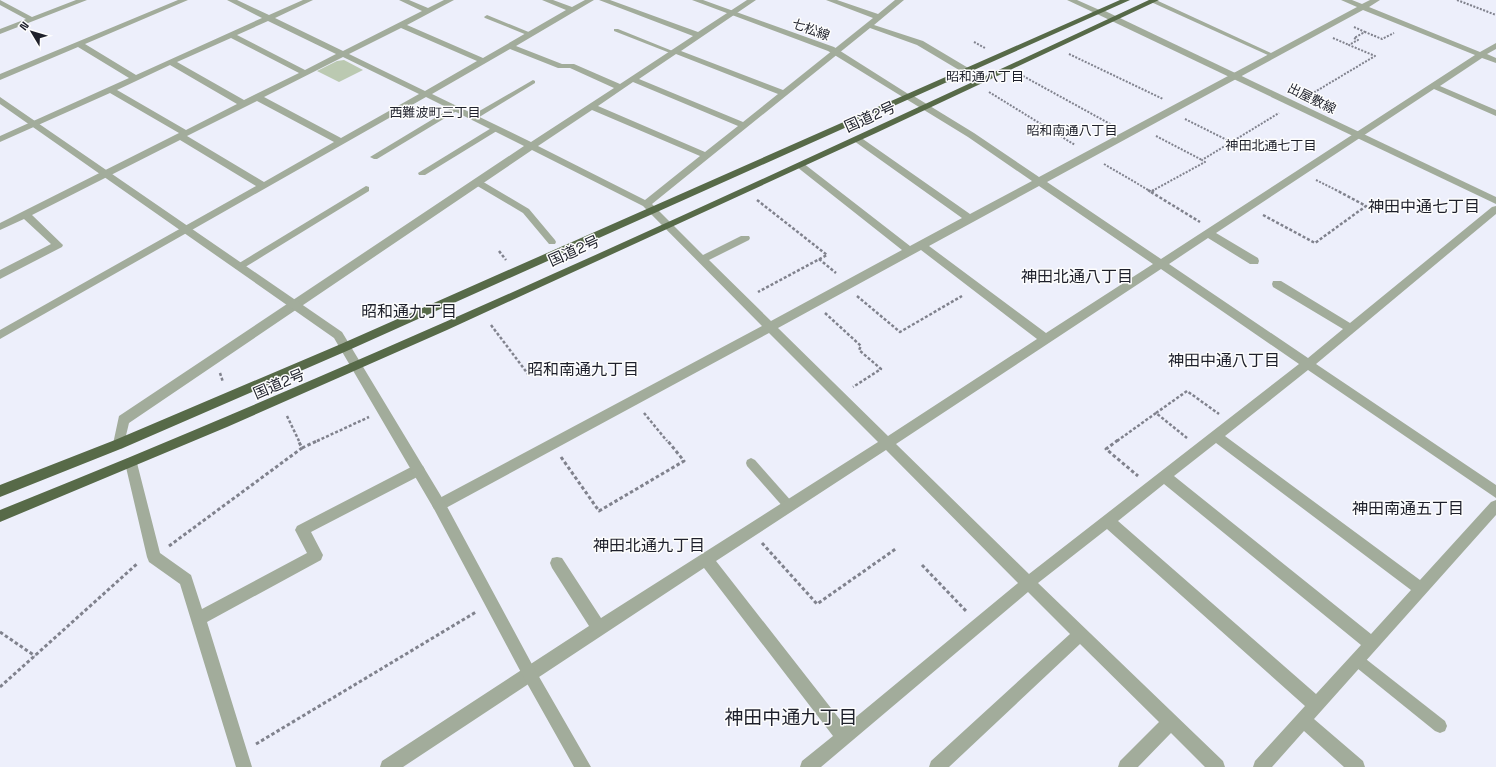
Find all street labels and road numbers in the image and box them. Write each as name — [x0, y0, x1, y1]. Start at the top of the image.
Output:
street label: 七松線 — [790, 15, 832, 44]
street label: 出屋敷線 — [1285, 79, 1339, 117]
street label: 国道2号 — [841, 97, 898, 136]
street label: 国道2号 — [545, 231, 602, 270]
street label: 国道2号 — [250, 364, 307, 403]

